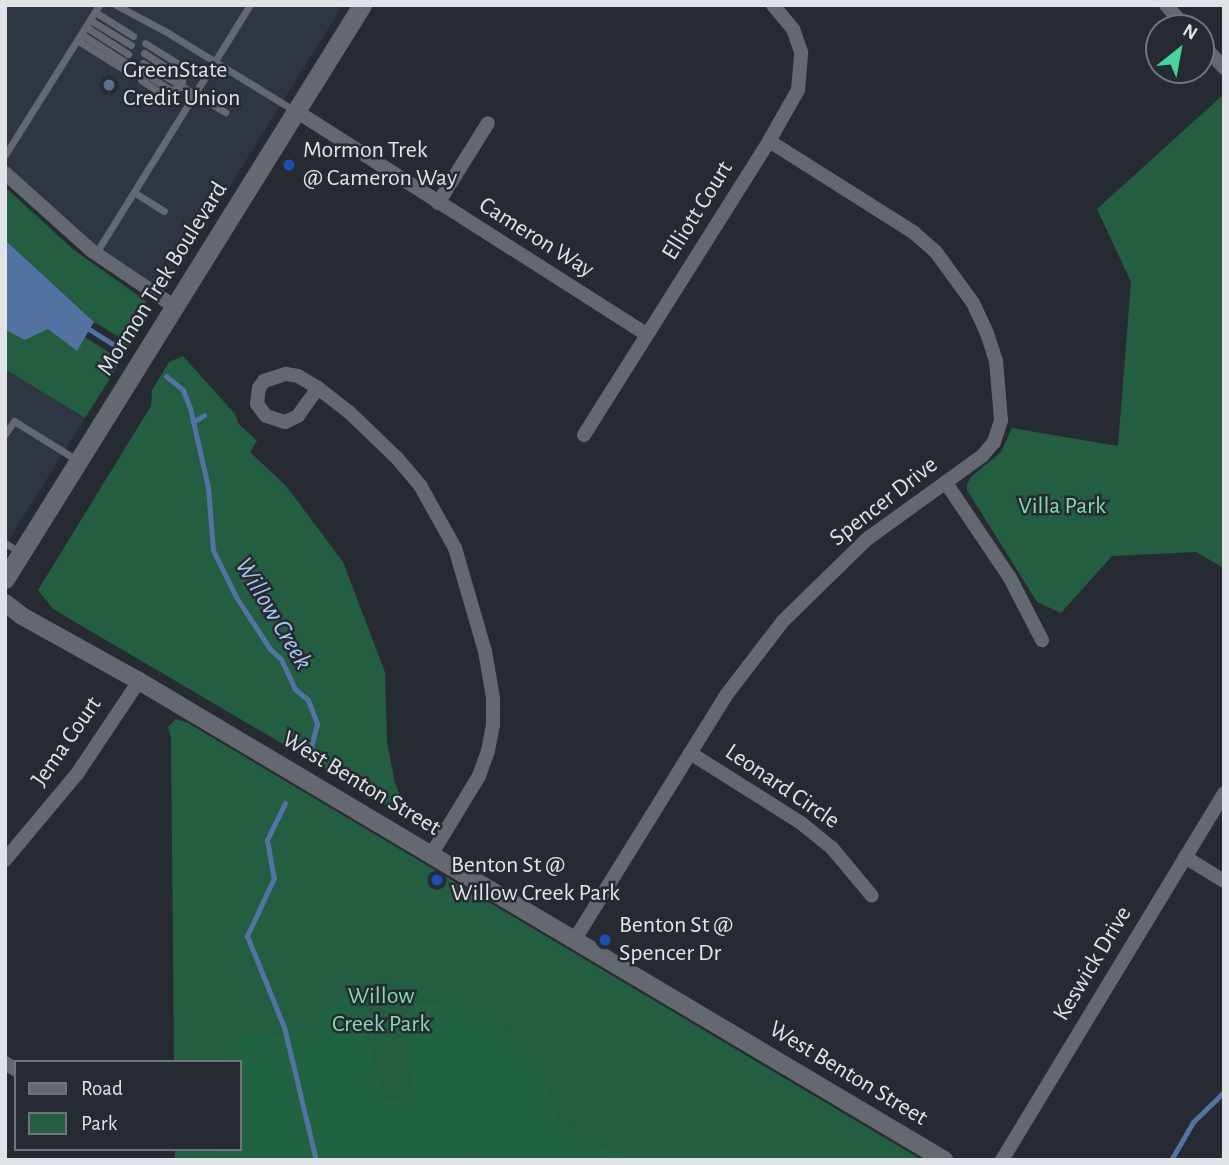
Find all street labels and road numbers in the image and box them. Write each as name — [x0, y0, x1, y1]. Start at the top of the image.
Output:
street label: Elliott Court — [656, 156, 740, 266]
street label: Mormon Trek Boulevard — [92, 177, 234, 381]
street label: Cameron Way — [473, 191, 599, 285]
street label: Spencer Drive — [824, 451, 944, 553]
street label: Jema Court — [26, 691, 108, 793]
street label: West Benton Street — [277, 725, 445, 843]
street label: Leonard Circle — [719, 738, 845, 836]
street label: Keswick Drive — [1048, 901, 1138, 1027]
street label: West Benton Street — [764, 1015, 932, 1133]

